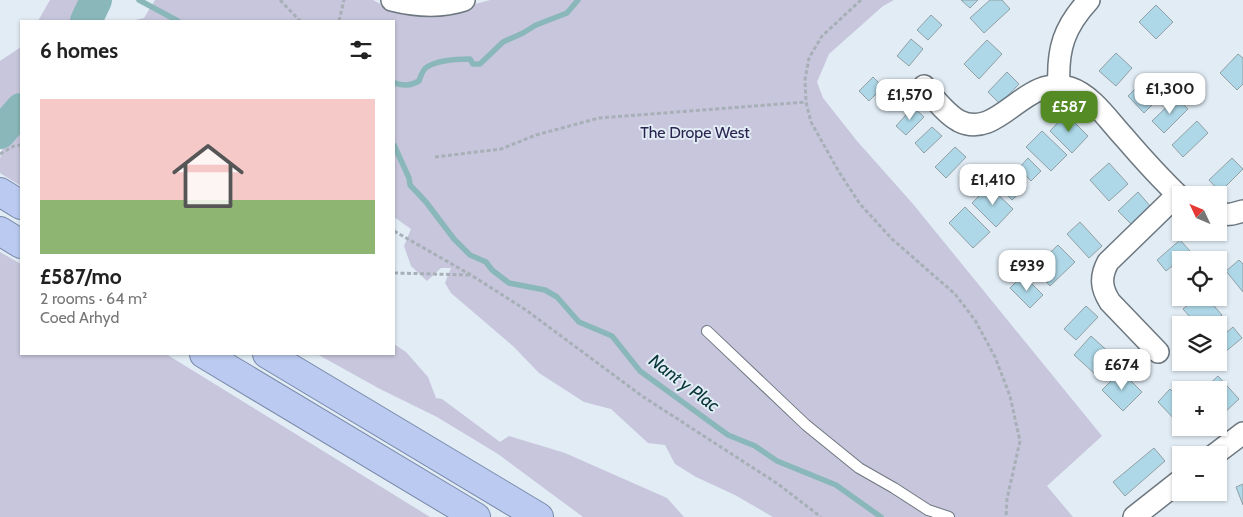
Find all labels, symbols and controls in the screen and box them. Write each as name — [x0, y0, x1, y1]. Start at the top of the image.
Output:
icon: filters — [347, 36, 375, 64]
text: 6 homes — [40, 38, 118, 63]
pin: £1,300 — [1129, 72, 1211, 115]
pin: £1,570 — [869, 78, 951, 121]
text: £1,300 — [1145, 79, 1195, 98]
text: £1,570 — [887, 85, 933, 104]
pin: £587 — [1039, 90, 1099, 133]
text: £587 — [1052, 97, 1086, 116]
park label: The Drope West — [640, 123, 750, 142]
icon: home — [163, 131, 253, 221]
pin: £1,410 — [952, 164, 1034, 206]
text: £1,410 — [971, 170, 1015, 189]
north arrow — [1172, 186, 1228, 241]
map controls — [1172, 186, 1227, 501]
pin: £939 — [997, 250, 1057, 292]
button: locate — [1172, 251, 1227, 306]
text: £939 — [1010, 256, 1044, 275]
text: £587/mo — [40, 264, 122, 289]
text: 2 rooms · 64 m² — [40, 289, 147, 308]
text: Coed Arhyd — [40, 308, 119, 327]
button: layers — [1172, 316, 1227, 371]
pin: £674 — [1092, 348, 1152, 391]
water label: Nant y Plac — [644, 349, 724, 417]
text: £674 — [1105, 355, 1139, 374]
button: + — [1172, 381, 1227, 436]
button: − — [1172, 446, 1227, 501]

